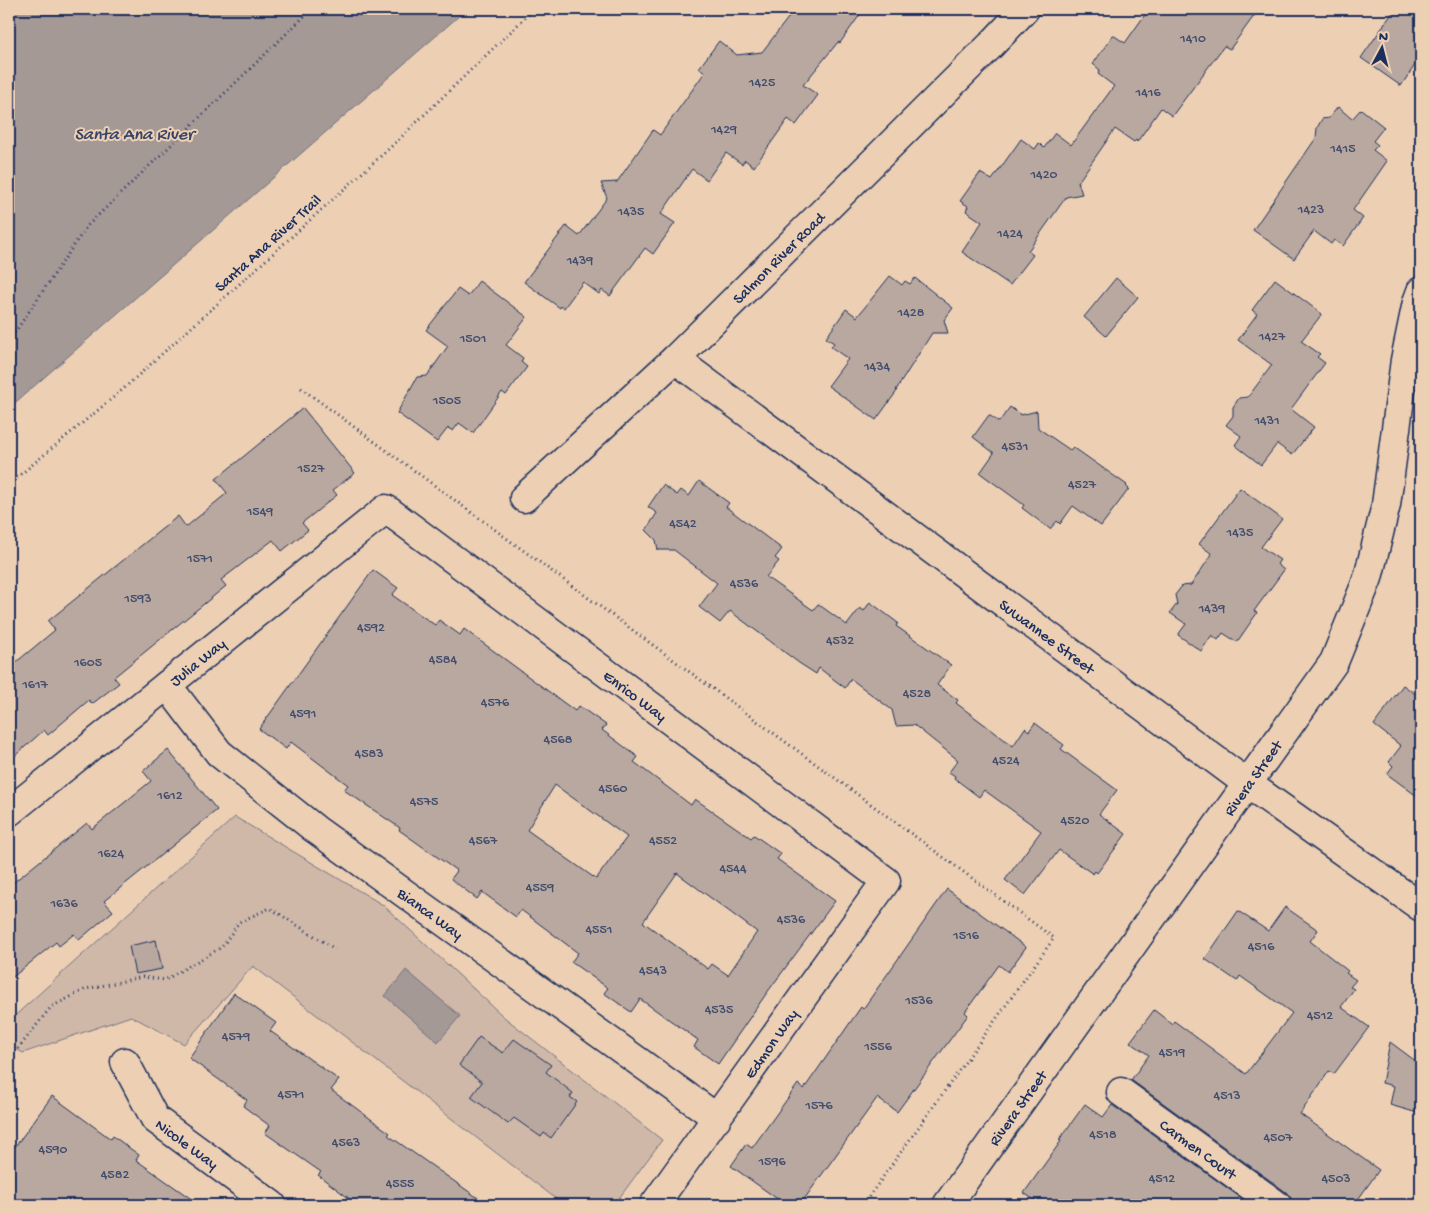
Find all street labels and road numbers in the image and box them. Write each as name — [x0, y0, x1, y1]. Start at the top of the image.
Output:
street label: Santa Ana River Trail — [212, 192, 327, 298]
street label: Salmon River Road — [730, 208, 831, 309]
street label: Suwannee Street — [994, 597, 1098, 681]
street label: Julia Way — [167, 636, 231, 692]
street label: Enrico Way — [598, 668, 669, 728]
street label: Rivera Street — [1221, 737, 1289, 821]
street label: Bianca Way — [392, 885, 466, 945]
street label: Edmon Way — [742, 1006, 804, 1084]
street label: Rivera Street — [986, 1067, 1054, 1151]
street label: Nicole Way — [150, 1116, 221, 1175]
street label: Carmen Court — [1154, 1117, 1240, 1186]

